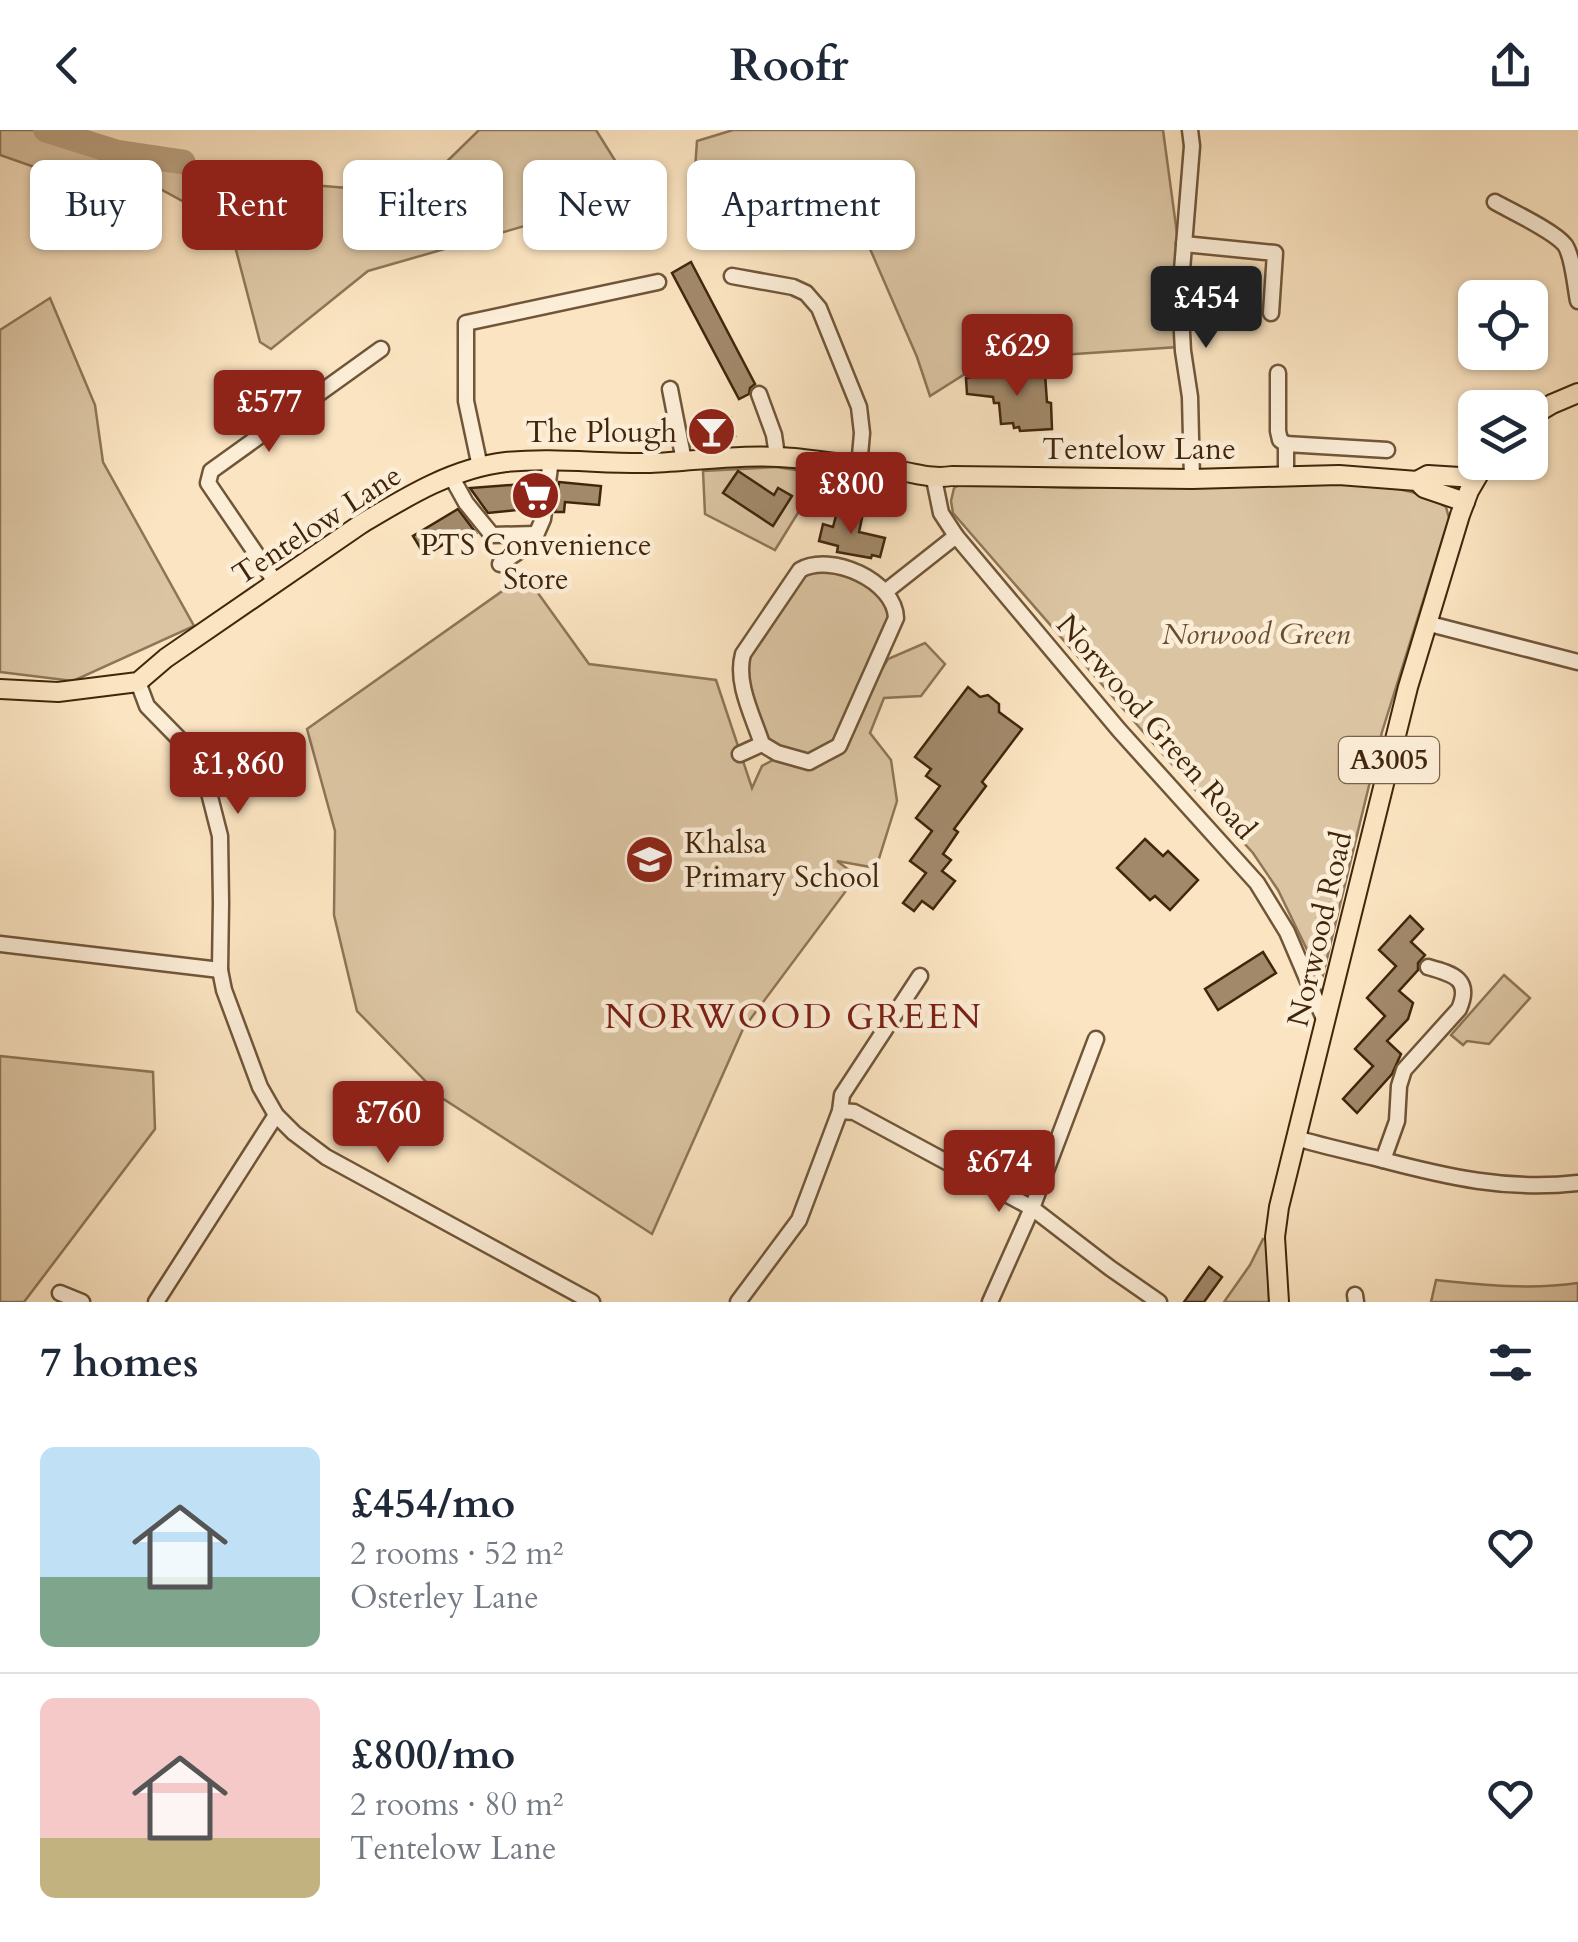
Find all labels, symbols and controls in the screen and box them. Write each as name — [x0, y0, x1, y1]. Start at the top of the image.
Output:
text: Roofr — [729, 35, 849, 96]
icon: back — [40, 38, 95, 93]
icon: share — [1483, 38, 1538, 93]
chip: Buy — [30, 160, 162, 250]
chip: Rent — [182, 160, 323, 250]
chip: Filters — [343, 160, 503, 250]
chip: New — [523, 160, 667, 250]
chip: Apartment — [687, 160, 915, 250]
pin: £454 — [1147, 266, 1265, 351]
text: £454 — [1173, 276, 1239, 320]
map controls — [1458, 280, 1548, 480]
button: locate — [1458, 280, 1548, 370]
pin: £629 — [958, 314, 1076, 399]
text: £629 — [984, 324, 1050, 368]
pin: £577 — [210, 370, 328, 455]
text: £577 — [236, 380, 302, 424]
button: layers — [1458, 390, 1548, 480]
bar icon: The Plough — [686, 406, 738, 458]
place label: The Plough — [526, 412, 678, 453]
street label: Tentelow Lane — [1042, 429, 1236, 470]
pin: £800 — [792, 452, 910, 537]
street label: Tentelow Lane — [225, 455, 409, 595]
text: £800 — [818, 462, 884, 506]
supermarket icon: PTS Convenience Store — [510, 470, 562, 522]
place label: PTS Convenience Store — [420, 525, 652, 600]
street label: Norwood Green Road — [1047, 606, 1265, 848]
park label: Norwood Green — [1162, 614, 1350, 655]
pin: £1,860 — [157, 732, 319, 817]
road number: A3005 — [1339, 737, 1439, 783]
text: £1,860 — [192, 742, 284, 786]
place label: Khalsa Primary School — [684, 823, 880, 898]
street label: Norwood Road — [1278, 827, 1362, 1031]
school or university icon: Khalsa Primary School — [623, 834, 675, 886]
district label: NORWOOD GREEN — [605, 993, 983, 1041]
pin: £760 — [329, 1081, 447, 1166]
text: £760 — [355, 1091, 421, 1135]
pin: £674 — [940, 1130, 1058, 1215]
text: £674 — [966, 1140, 1032, 1184]
text: 7 homes — [40, 1334, 198, 1391]
icon: filters — [1483, 1335, 1538, 1390]
text: £454/mo — [350, 1475, 515, 1532]
icon: home — [120, 1487, 240, 1607]
icon: heart — [1483, 1520, 1538, 1575]
text: 2 rooms · 52 m² — [350, 1532, 563, 1576]
text: Osterley Lane — [350, 1576, 539, 1620]
text: £800/mo — [350, 1726, 515, 1783]
icon: home — [120, 1738, 240, 1858]
icon: heart — [1483, 1771, 1538, 1826]
text: 2 rooms · 80 m² — [350, 1783, 563, 1827]
text: Tentelow Lane — [350, 1827, 556, 1871]

